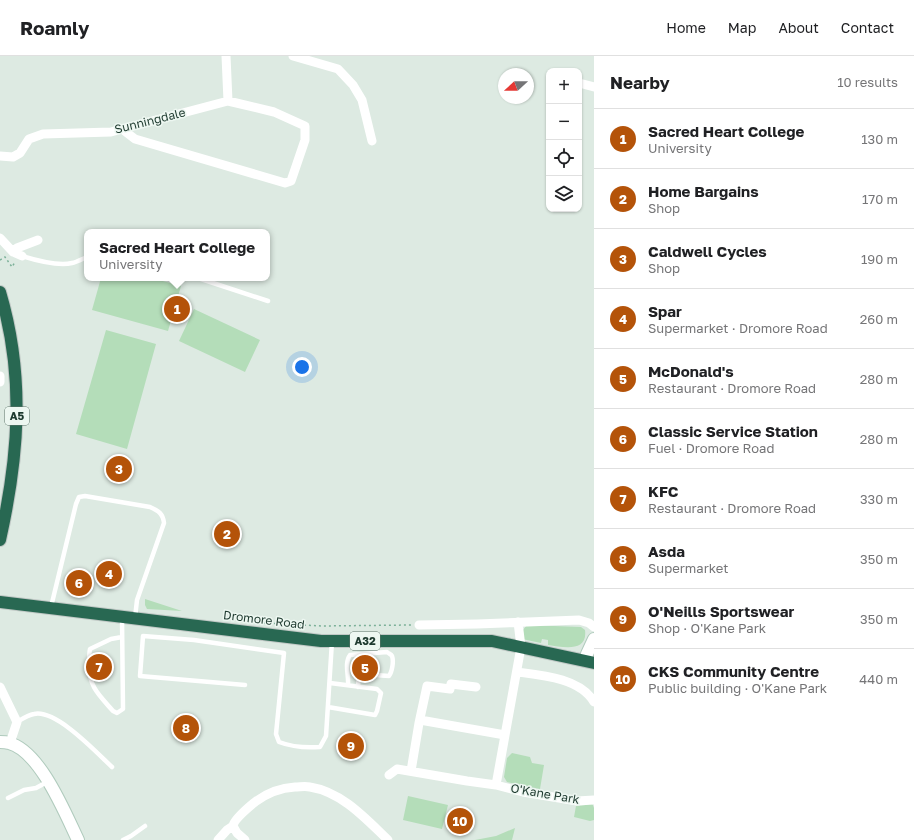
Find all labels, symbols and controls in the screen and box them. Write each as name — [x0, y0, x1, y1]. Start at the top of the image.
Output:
text: Roamly — [20, 16, 89, 39]
text: Home — [666, 19, 706, 36]
text: Map — [728, 19, 756, 36]
text: About — [778, 19, 819, 36]
text: Contact — [841, 19, 894, 36]
north arrow — [498, 68, 534, 104]
map controls — [546, 68, 582, 212]
button: + — [546, 68, 582, 104]
text: Nearby — [610, 72, 670, 93]
text: 10 results — [837, 74, 898, 90]
street label: Sunningdale — [113, 104, 187, 137]
button: − — [546, 104, 582, 140]
text: Sacred Heart College — [648, 122, 804, 140]
text: 1 — [620, 131, 626, 147]
text: 130 m — [861, 131, 898, 147]
button: locate — [546, 140, 582, 176]
text: University — [648, 140, 712, 156]
button: layers — [546, 176, 582, 212]
text: Home Bargains — [648, 182, 759, 200]
text: 2 — [619, 191, 627, 207]
text: 170 m — [862, 191, 898, 207]
text: Shop — [648, 200, 680, 216]
popup — [84, 229, 270, 281]
text: Sacred Heart College — [99, 238, 255, 256]
text: Caldwell Cycles — [648, 242, 767, 260]
text: 3 — [619, 251, 627, 267]
text: 190 m — [861, 251, 898, 267]
text: University — [99, 256, 163, 272]
text: Shop — [648, 260, 680, 276]
pin: 1 — [164, 294, 190, 324]
text: Spar — [648, 302, 682, 320]
text: 4 — [619, 311, 627, 327]
text: 260 m — [860, 311, 898, 327]
text: Supermarket · Dromore Road — [648, 320, 828, 336]
your location — [292, 357, 312, 377]
text: McDonald's — [648, 362, 734, 380]
text: 5 — [619, 371, 627, 387]
text: 280 m — [860, 371, 898, 387]
text: Restaurant · Dromore Road — [648, 380, 816, 396]
road number: A5 — [5, 407, 29, 425]
text: Classic Service Station — [648, 422, 818, 440]
text: 6 — [619, 431, 627, 447]
text: 280 m — [860, 431, 898, 447]
text: Fuel · Dromore Road — [648, 440, 774, 456]
pin: 3 — [106, 454, 132, 484]
text: KFC — [648, 482, 678, 500]
text: 7 — [619, 491, 627, 507]
text: 330 m — [860, 491, 898, 507]
text: Restaurant · Dromore Road — [648, 500, 816, 516]
pin: 2 — [214, 519, 240, 549]
text: Asda — [648, 542, 685, 560]
text: 8 — [619, 551, 627, 567]
text: 350 m — [860, 551, 898, 567]
pin: 4 — [96, 559, 122, 589]
text: Supermarket — [648, 560, 729, 576]
pin: 6 — [66, 568, 92, 598]
text: O'Neills Sportswear — [648, 602, 794, 620]
street label: Dromore Road — [222, 607, 306, 632]
text: 9 — [619, 611, 627, 627]
text: 350 m — [860, 611, 898, 627]
text: Shop · O'Kane Park — [648, 620, 766, 636]
road number: A32 — [350, 632, 380, 650]
pin: 7 — [86, 652, 112, 682]
pin: 5 — [352, 653, 378, 683]
text: CKS Community Centre — [648, 662, 819, 680]
text: 10 — [615, 671, 631, 687]
text: 440 m — [859, 671, 898, 687]
text: Public building · O'Kane Park — [648, 680, 827, 696]
pin: 8 — [173, 713, 199, 743]
pin: 9 — [338, 731, 364, 761]
street label: O'Kane Park — [509, 780, 581, 807]
pin: 10 — [447, 806, 473, 836]

